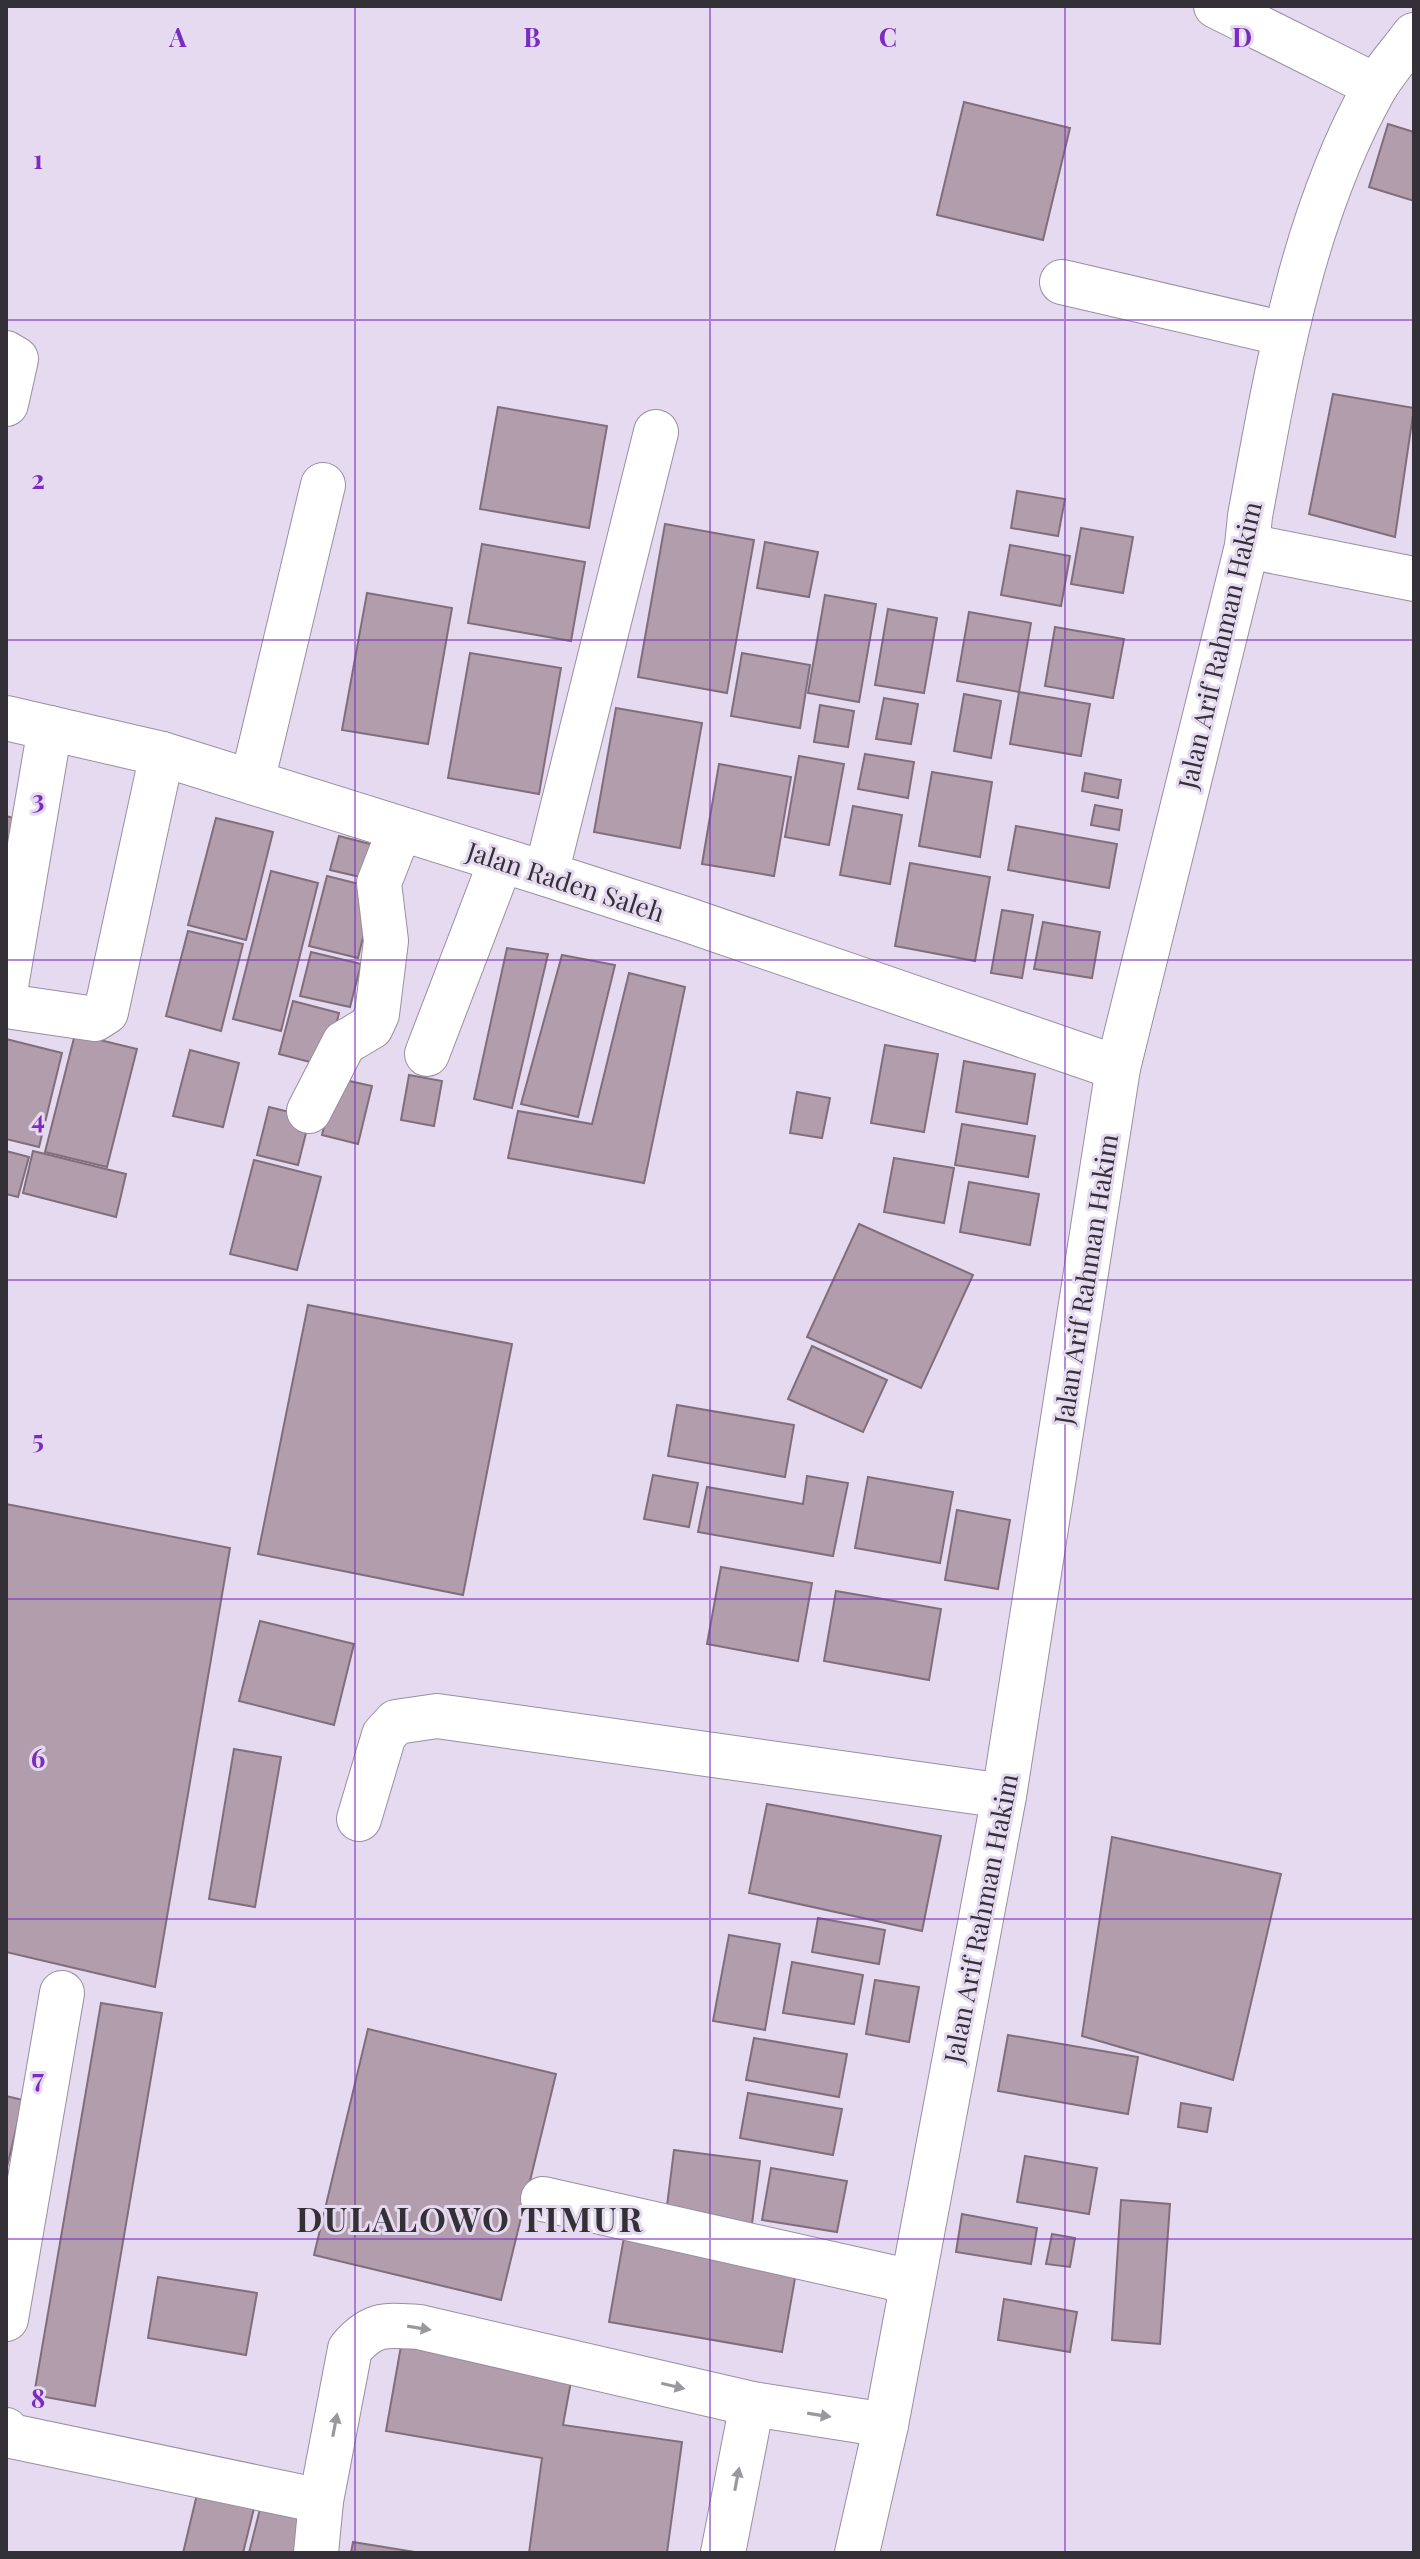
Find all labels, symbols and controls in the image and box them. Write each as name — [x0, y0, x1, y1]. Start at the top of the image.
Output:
text: A — [168, 19, 187, 54]
text: B — [523, 19, 541, 54]
text: C — [879, 19, 897, 54]
text: D — [1232, 19, 1252, 54]
text: 1 — [33, 141, 43, 176]
text: 2 — [31, 461, 45, 496]
street label: Jalan Arif Rahman Hakim — [1169, 498, 1269, 793]
text: 3 — [32, 781, 44, 816]
street label: Jalan Raden Saleh — [462, 832, 669, 929]
text: 4 — [31, 1101, 45, 1136]
street label: Jalan Arif Rahman Hakim — [1045, 1131, 1125, 1428]
text: 5 — [32, 1421, 44, 1456]
text: 6 — [31, 1740, 45, 1775]
street label: Jalan Arif Rahman Hakim — [935, 1771, 1025, 2066]
text: 7 — [32, 2060, 44, 2095]
district label: DULALOWO TIMUR — [296, 2195, 644, 2241]
one-way arrow — [407, 2322, 432, 2335]
text: 8 — [31, 2380, 45, 2415]
one-way arrow — [660, 2380, 685, 2393]
one-way arrow — [807, 2409, 832, 2422]
one-way arrow — [329, 2412, 342, 2437]
one-way arrow — [732, 2466, 744, 2491]

